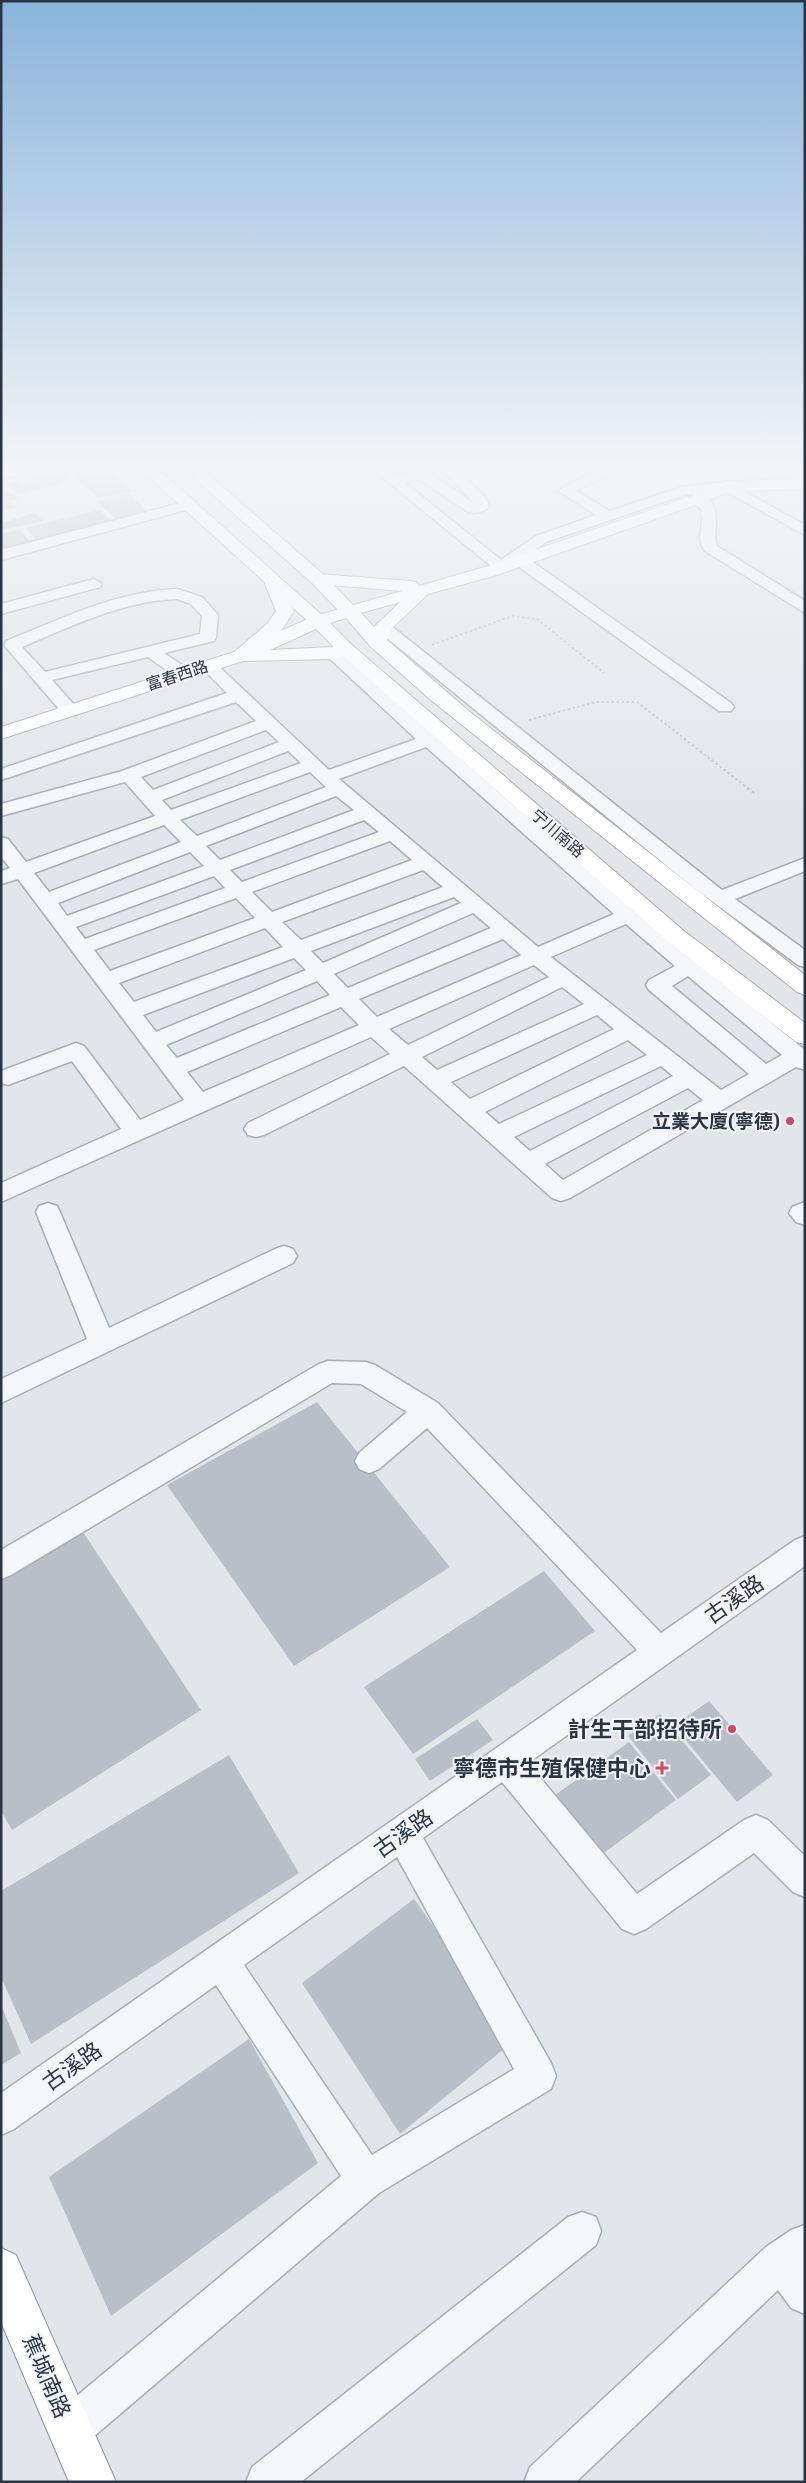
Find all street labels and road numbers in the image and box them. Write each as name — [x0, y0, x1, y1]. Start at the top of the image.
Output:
street label: 富春西路 — [143, 656, 210, 693]
street label: 宁川南路 — [528, 804, 589, 861]
street label: 古溪路 — [699, 1569, 768, 1628]
street label: 古溪路 — [368, 1803, 437, 1862]
street label: 古溪路 — [37, 2036, 106, 2095]
street label: 蕉城南路 — [19, 2330, 77, 2421]

